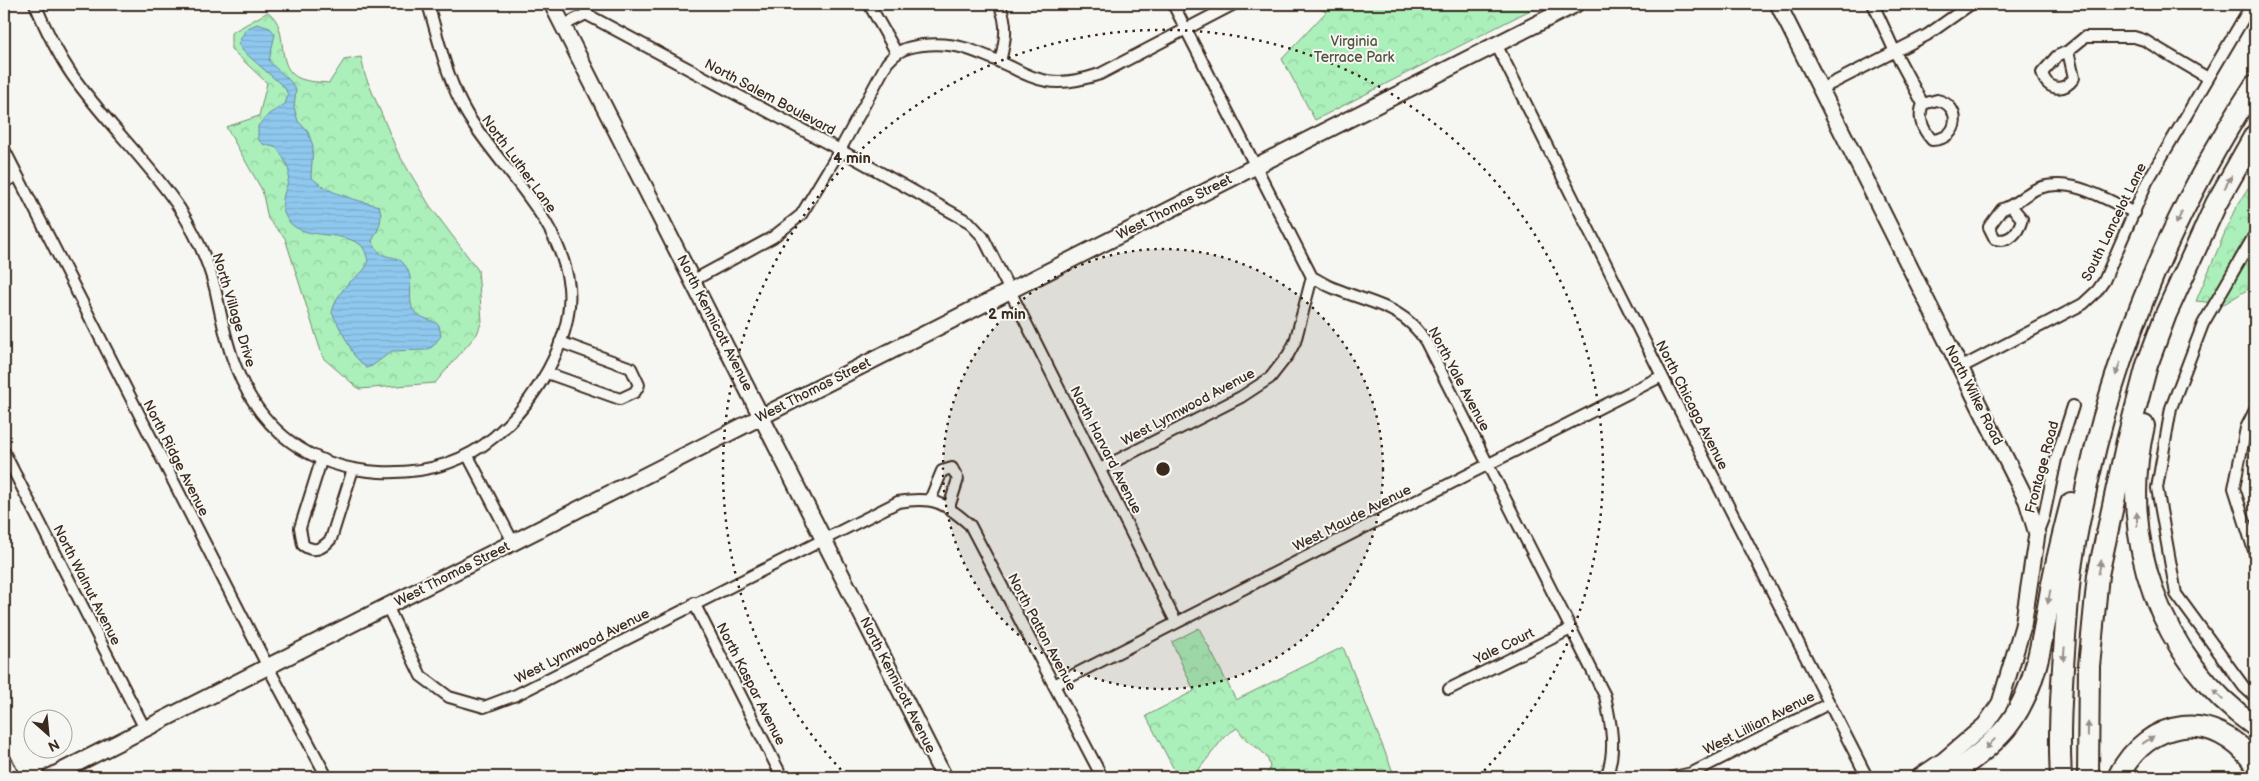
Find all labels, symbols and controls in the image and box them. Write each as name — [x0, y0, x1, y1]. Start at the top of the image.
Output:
park label: Virginia Terrace Park — [1314, 33, 1394, 66]
street label: North Salem Boulevard — [702, 55, 838, 139]
street label: North Luther Lane — [478, 112, 560, 216]
text: 4 min — [833, 149, 871, 168]
street label: South Lancelot Lane — [2078, 160, 2150, 284]
street label: West Thomas Street — [1114, 170, 1235, 243]
one-way arrow — [2224, 175, 2232, 189]
one-way arrow — [2175, 211, 2183, 225]
street label: North Village Drive — [209, 251, 259, 369]
street label: North Kennicott Avenue — [673, 252, 757, 394]
text: 2 min — [988, 305, 1026, 324]
street label: North Yale Avenue — [1424, 324, 1494, 434]
street label: North Chicago Avenue — [1652, 338, 1732, 472]
street label: North Wilke Road — [1941, 342, 2007, 448]
street label: West Thomas Street — [753, 353, 874, 426]
one-way arrow — [2114, 361, 2121, 376]
street label: West Lynnwood Avenue — [1118, 365, 1258, 449]
street label: North Harvard Avenue — [1066, 383, 1146, 517]
street label: North Ridge Avenue — [139, 397, 213, 519]
street label: Frontage Road — [2022, 419, 2062, 515]
centre of rings — [1154, 460, 1172, 478]
street label: West Maude Avenue — [1290, 481, 1414, 555]
one-way arrow — [2132, 511, 2140, 527]
street label: North Walnut Avenue — [49, 522, 125, 648]
street label: West Thomas Street — [392, 537, 513, 610]
one-way arrow — [2096, 559, 2104, 574]
street label: North Patton Avenue — [1004, 570, 1080, 694]
one-way arrow — [2045, 589, 2053, 605]
street label: West Lynnwood Avenue — [512, 605, 652, 687]
street label: North Kennicott Avenue — [856, 614, 940, 756]
street label: North Kaspar Avenue — [713, 620, 789, 748]
street label: Yale Court — [1470, 624, 1538, 668]
one-way arrow — [2060, 646, 2068, 662]
street label: West Lillian Avenue — [1700, 688, 1818, 758]
one-way arrow — [2212, 689, 2224, 701]
north arrow — [22, 708, 72, 758]
one-way arrow — [2084, 720, 2092, 736]
text: N — [45, 735, 62, 755]
one-way arrow — [2141, 735, 2155, 745]
one-way arrow — [1984, 738, 1996, 750]

